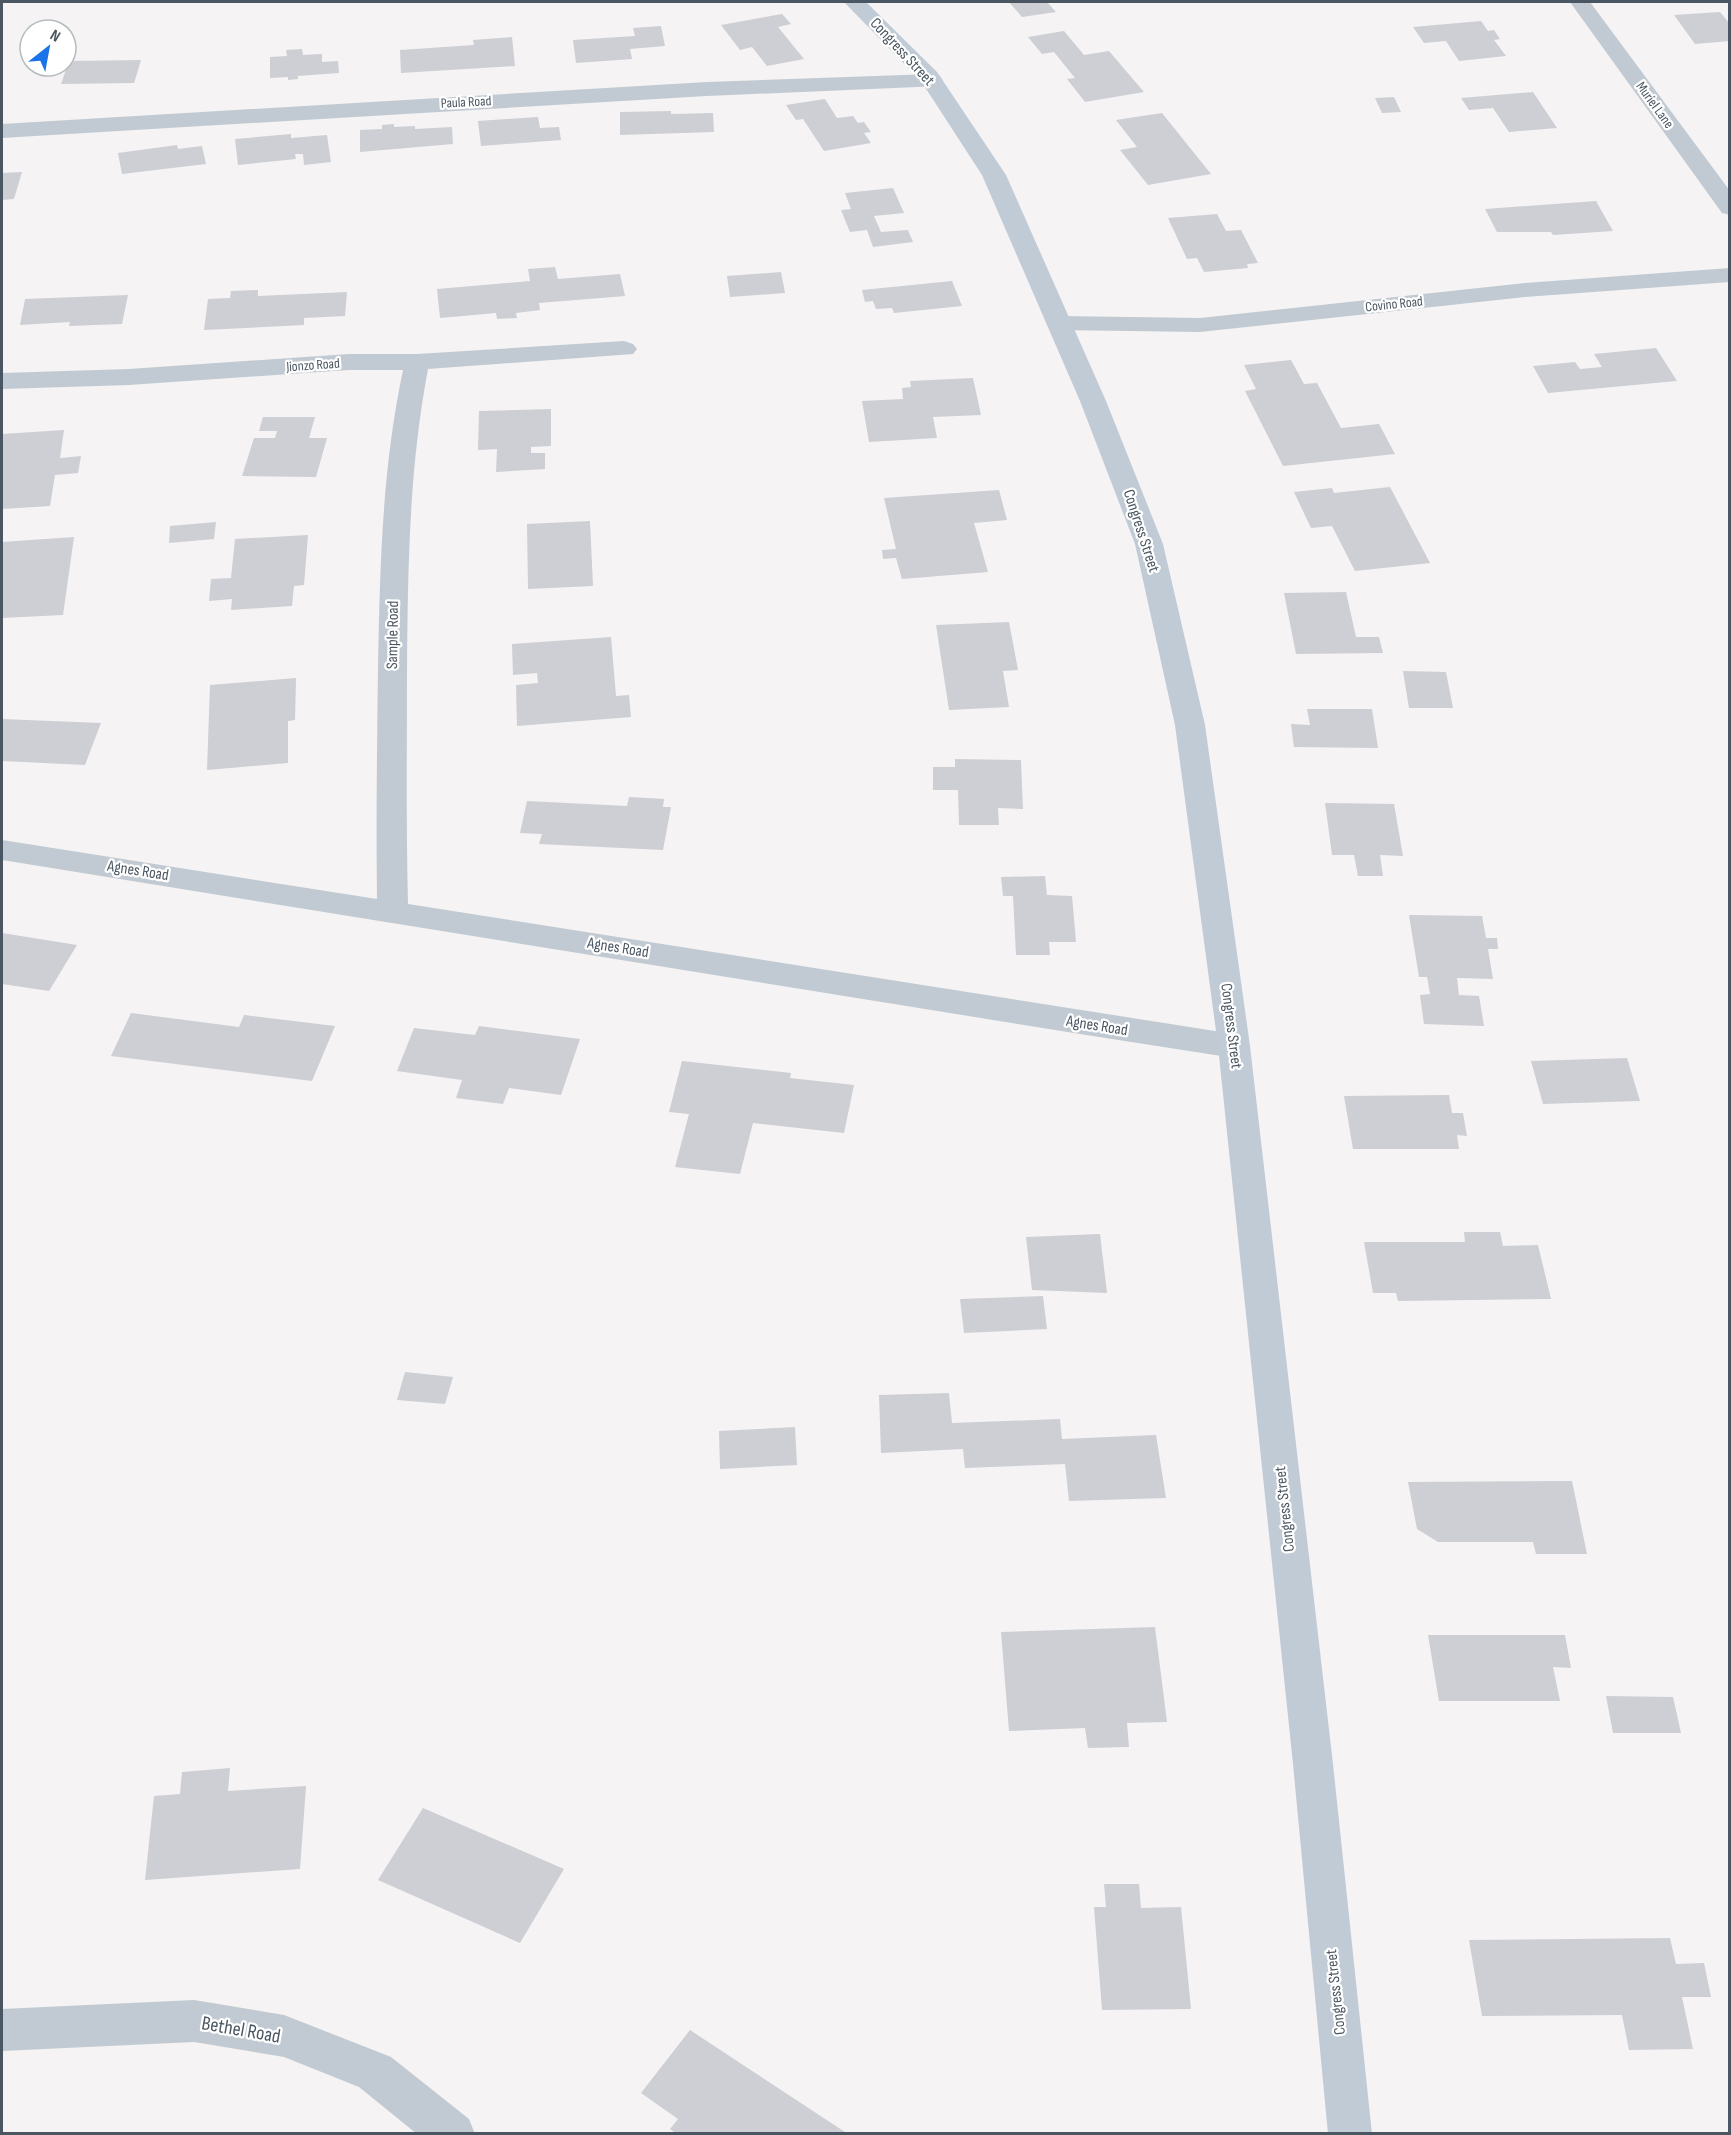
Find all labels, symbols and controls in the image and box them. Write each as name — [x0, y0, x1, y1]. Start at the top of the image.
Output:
street label: Congress Street — [866, 14, 938, 90]
north arrow — [18, 18, 78, 78]
text: N — [46, 26, 64, 47]
street label: Muriel Lane — [1632, 78, 1678, 132]
street label: Paula Road — [440, 92, 492, 112]
street label: Covino Road — [1364, 293, 1424, 315]
street label: Jionzo Road — [285, 355, 340, 375]
street label: Congress Street — [1119, 487, 1163, 575]
street label: Sample Road — [383, 601, 403, 669]
street label: Agnes Road — [105, 857, 170, 885]
street label: Agnes Road — [585, 934, 650, 962]
street label: Congress Street — [1216, 982, 1246, 1070]
street label: Agnes Road — [1064, 1012, 1129, 1040]
street label: Congress Street — [1271, 1465, 1299, 1553]
street label: Congress Street — [1322, 1948, 1350, 2036]
street label: Bethel Road — [200, 2011, 282, 2049]

